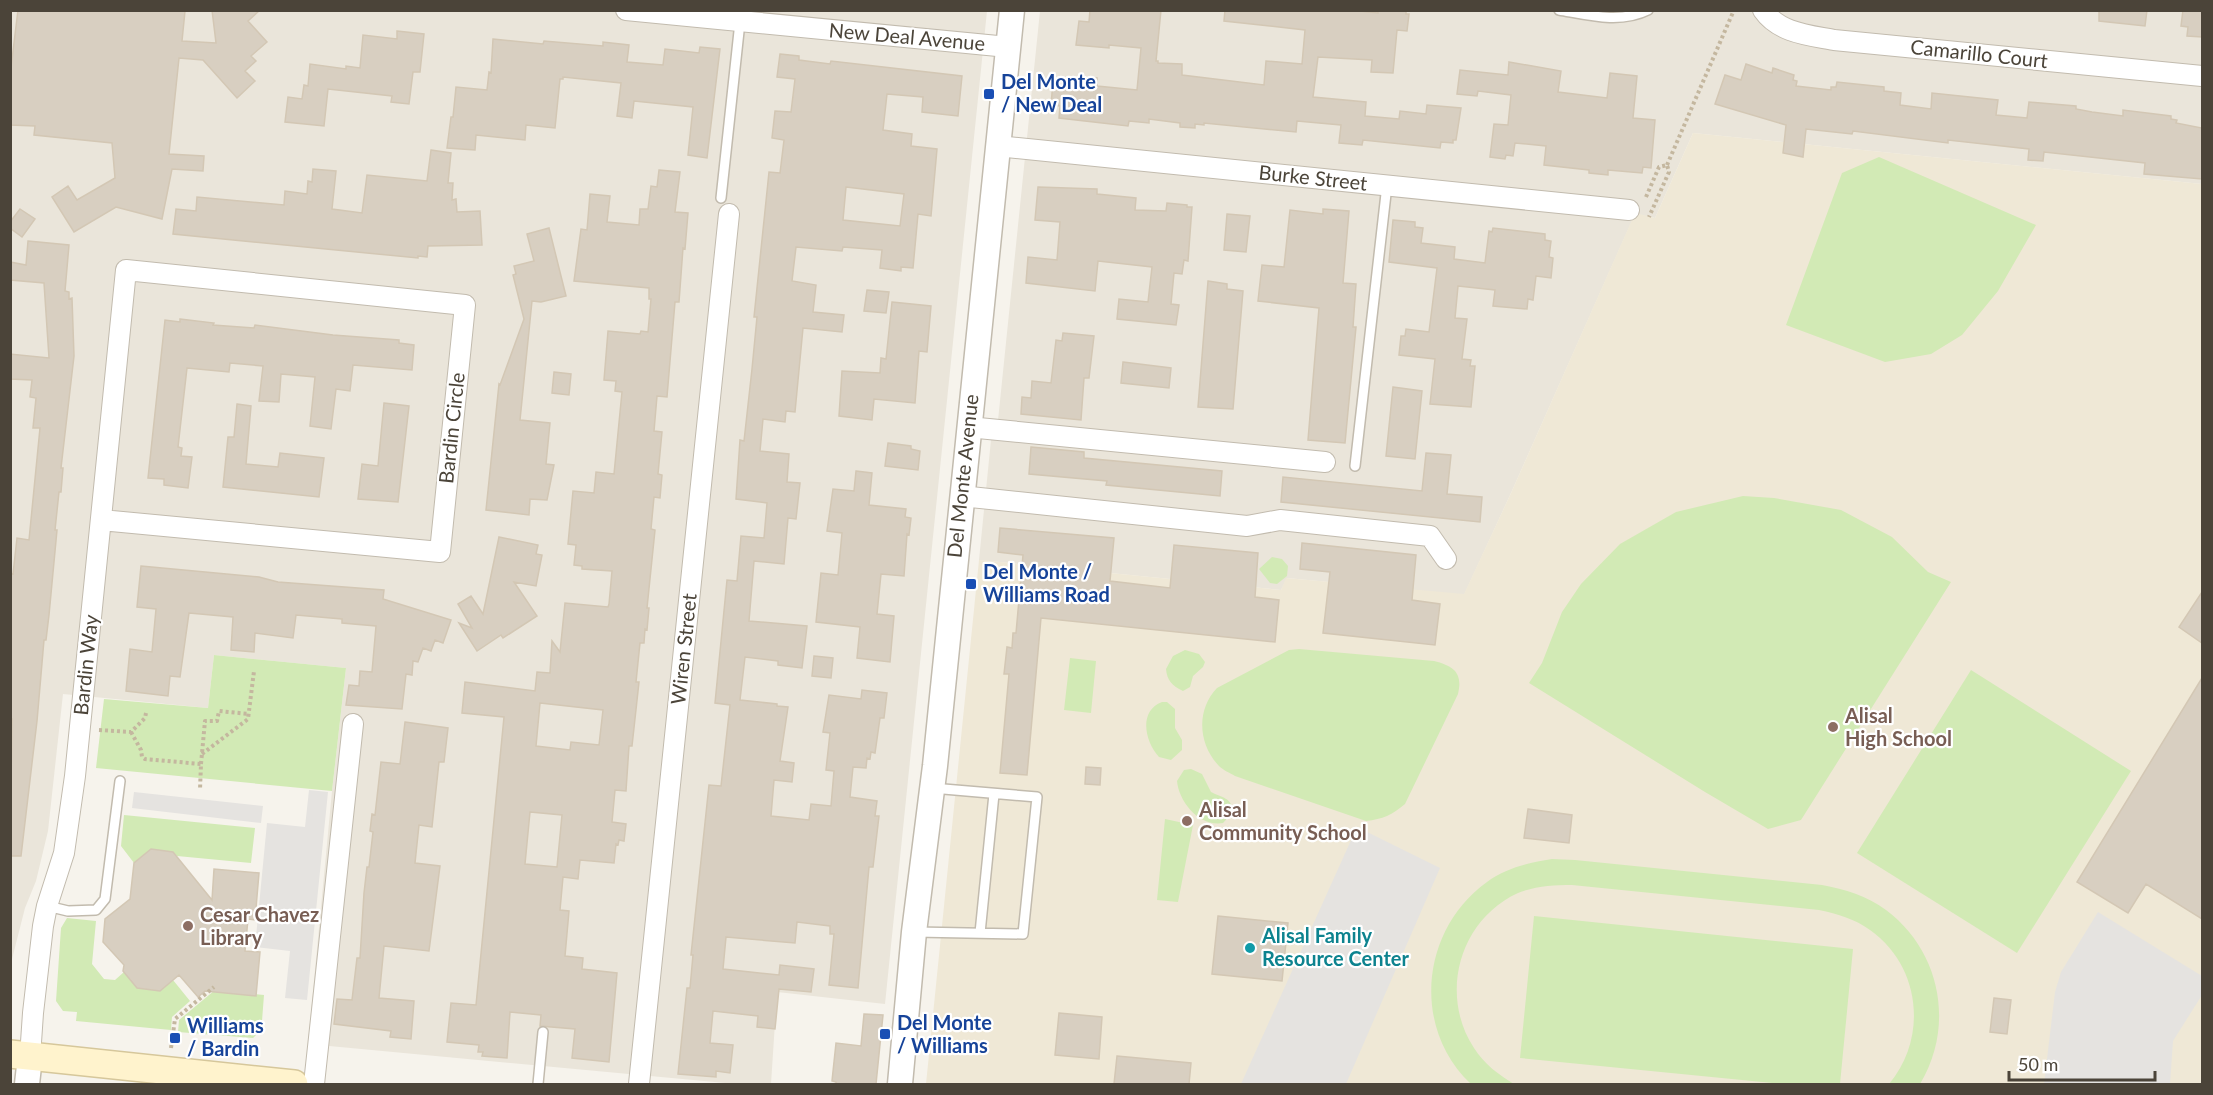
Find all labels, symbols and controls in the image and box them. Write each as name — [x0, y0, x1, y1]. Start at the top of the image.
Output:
street label: New Deal Avenue — [828, 17, 986, 55]
street label: Camarillo Court — [1909, 34, 2049, 72]
place label: Del Monte / New Deal — [1001, 69, 1102, 116]
marker: Del Monte / New Deal — [982, 87, 996, 101]
street label: Burke Street — [1258, 159, 1369, 195]
street label: Bardin Circle — [433, 371, 469, 485]
street label: Del Monte Avenue — [941, 393, 983, 559]
place label: Del Monte / Williams Road — [983, 559, 1110, 606]
marker: Del Monte / Williams Road — [964, 577, 978, 591]
street label: Wiren Street — [665, 592, 701, 706]
street label: Bardin Way — [68, 613, 102, 716]
place label: Alisal High School — [1844, 703, 1952, 750]
marker: Alisal High School — [1826, 720, 1840, 734]
place label: Alisal Community School — [1198, 797, 1367, 844]
marker: Alisal Community School — [1180, 814, 1194, 828]
place label: Cesar Chavez Library — [200, 902, 319, 949]
marker: Cesar Chavez Library — [181, 919, 195, 933]
place label: Alisal Family Resource Center — [1261, 923, 1409, 970]
marker: Alisal Family Resource Center — [1243, 941, 1257, 955]
place label: Del Monte / Williams — [897, 1010, 992, 1057]
place label: Williams / Bardin — [187, 1013, 264, 1060]
marker: Del Monte / Williams — [878, 1027, 892, 1041]
marker: Williams / Bardin — [168, 1031, 182, 1045]
scale bar — [2009, 1044, 2154, 1082]
text: 50 m — [2018, 1053, 2058, 1075]

